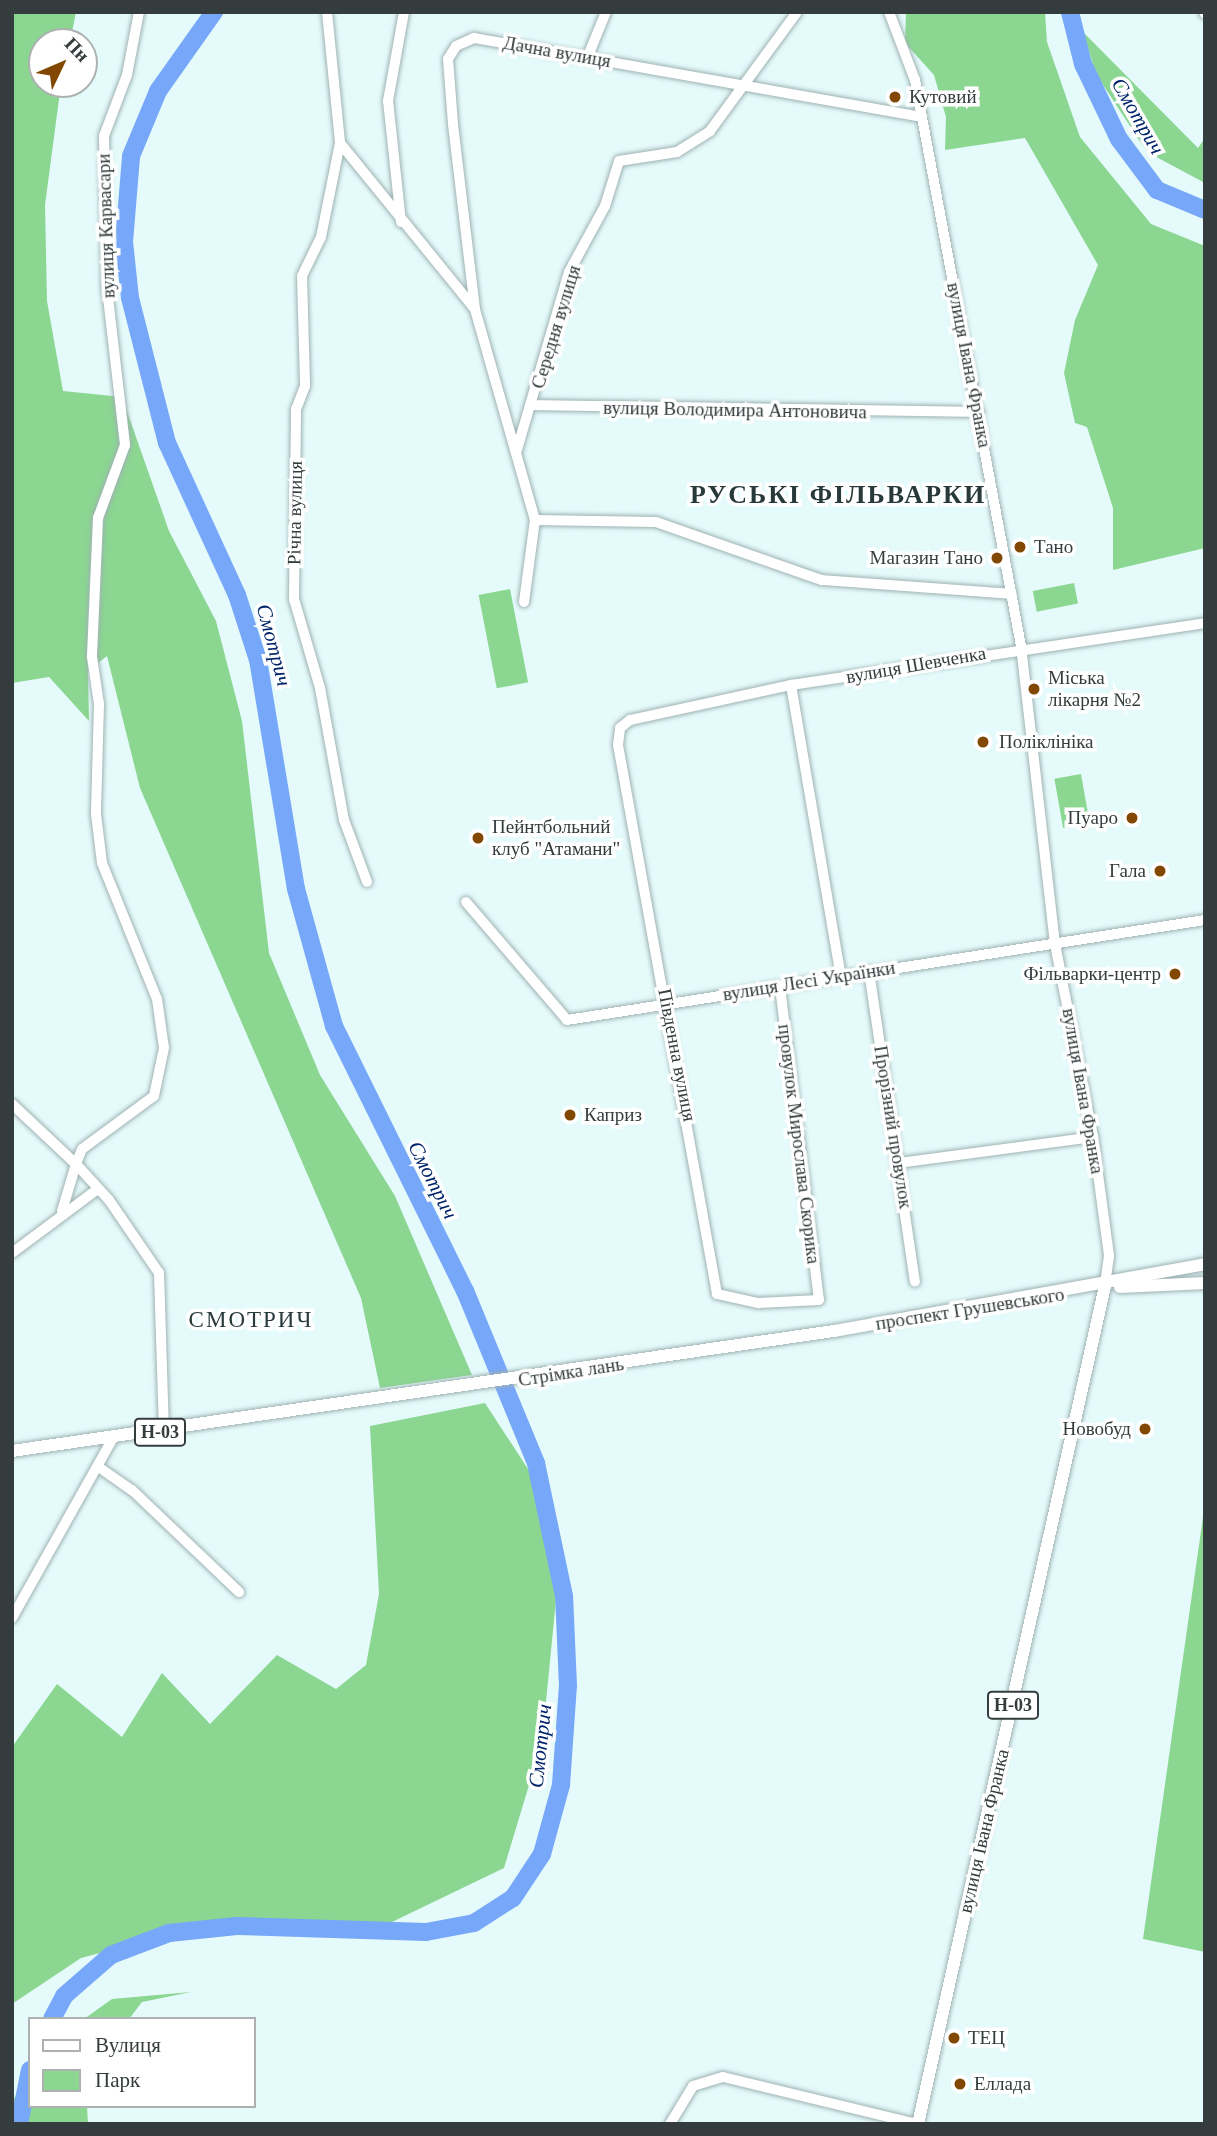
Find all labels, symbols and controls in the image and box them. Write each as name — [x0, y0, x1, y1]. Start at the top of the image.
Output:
north arrow — [28, 28, 98, 98]
street label: Дачна вулиця — [501, 31, 613, 73]
text: Пн — [61, 33, 94, 66]
water label: Смотрич — [1106, 73, 1170, 159]
place label: Кутовий — [909, 86, 977, 108]
marker: Кутовий — [887, 89, 903, 105]
street label: вулиця Карвасари — [92, 153, 120, 299]
street label: Середня вулиця — [526, 263, 586, 391]
street label: вулиця Івана Франка — [942, 281, 996, 449]
street label: вулиця Володимира Антоновича — [603, 396, 867, 424]
street label: Річна вулиця — [283, 461, 307, 565]
district label: РУСЬКІ ФІЛЬВАРКИ — [692, 479, 984, 511]
place label: Тано — [1034, 536, 1073, 558]
marker: Тано — [1012, 539, 1028, 555]
place label: Магазин Тано — [870, 547, 983, 569]
marker: Магазин Тано — [989, 550, 1005, 566]
water label: Смотрич — [251, 601, 297, 689]
street label: вулиця Шевченка — [844, 641, 988, 689]
place label: Міська лікарня №2 — [1048, 667, 1141, 711]
marker: Міська лікарня №2 — [1026, 681, 1042, 697]
place label: Поліклініка — [999, 731, 1094, 753]
marker: Поліклініка — [973, 732, 993, 752]
place label: Пуаро — [1068, 807, 1118, 829]
marker: Пуаро — [1124, 810, 1140, 826]
place label: Пейнтбольний клуб "Атамани" — [492, 816, 620, 860]
marker: Пейнтбольний клуб "Атамани" — [470, 830, 486, 846]
place label: Гала — [1109, 860, 1146, 882]
marker: Гала — [1152, 863, 1168, 879]
street label: вулиця Лесі Українки — [721, 956, 897, 1006]
place label: Фільварки-центр — [1023, 963, 1161, 985]
marker: Фільварки-центр — [1167, 966, 1183, 982]
street label: Південна вулиця — [653, 987, 701, 1123]
street label: вулиця Івана Франка — [1057, 1006, 1109, 1176]
street label: провулок Мирослава Скорика — [773, 1023, 825, 1265]
street label: Прорізний провулок — [869, 1044, 917, 1210]
place label: Каприз — [584, 1104, 642, 1126]
marker: Каприз — [562, 1107, 578, 1123]
water label: Смотрич — [403, 1137, 463, 1223]
street label: проспект Грушевського — [874, 1283, 1066, 1335]
district label: СМОТРИЧ — [189, 1306, 313, 1334]
street label: Стрімка лань — [517, 1352, 625, 1392]
road number: Н-03 — [134, 1418, 186, 1447]
place label: Новобуд — [1063, 1418, 1131, 1440]
marker: Новобуд — [1137, 1421, 1153, 1437]
road number: Н-03 — [987, 1690, 1039, 1720]
water label: Смотрич — [523, 1703, 557, 1789]
street label: вулиця Івана Франка — [954, 1747, 1014, 1915]
legend — [28, 2017, 256, 2108]
place label: ТЕЦ — [968, 2027, 1005, 2049]
marker: ТЕЦ — [946, 2030, 962, 2046]
text: Вулиця — [95, 2033, 161, 2057]
text: Парк — [95, 2068, 140, 2092]
place label: Еллада — [974, 2073, 1031, 2095]
marker: Еллада — [952, 2076, 968, 2092]

